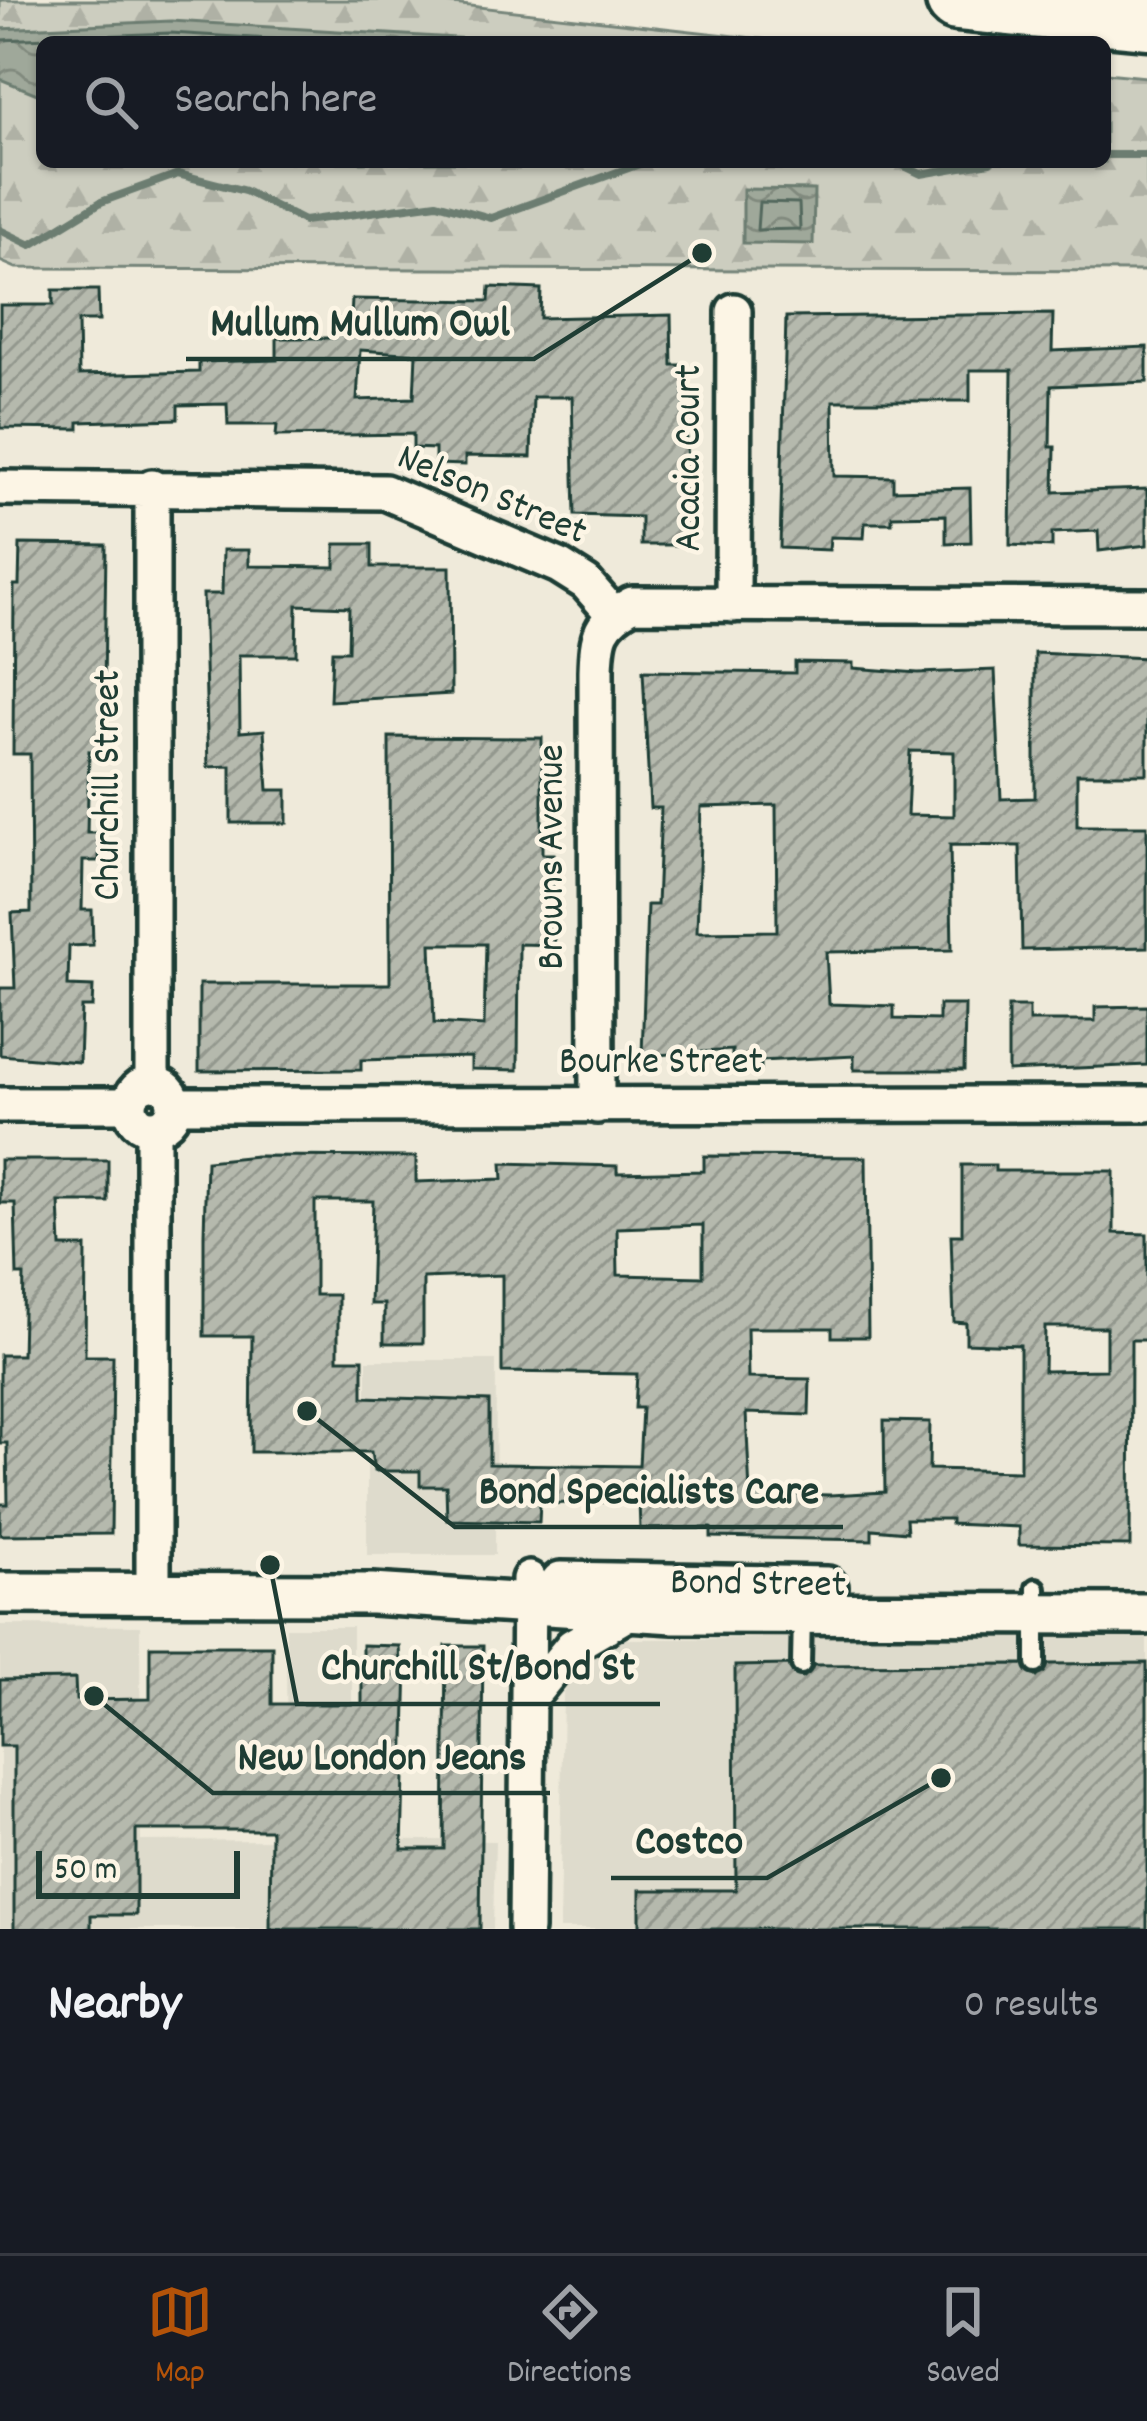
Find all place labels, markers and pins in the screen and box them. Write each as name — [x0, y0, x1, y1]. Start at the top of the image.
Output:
callout: Mullum Mullum Owl — [186, 281, 534, 359]
callout: Bond Specialists Care — [455, 1449, 843, 1527]
callout: Churchill St/Bond St — [297, 1626, 660, 1704]
callout: New London Jeans — [213, 1715, 550, 1793]
callout: Costco — [611, 1800, 767, 1878]

